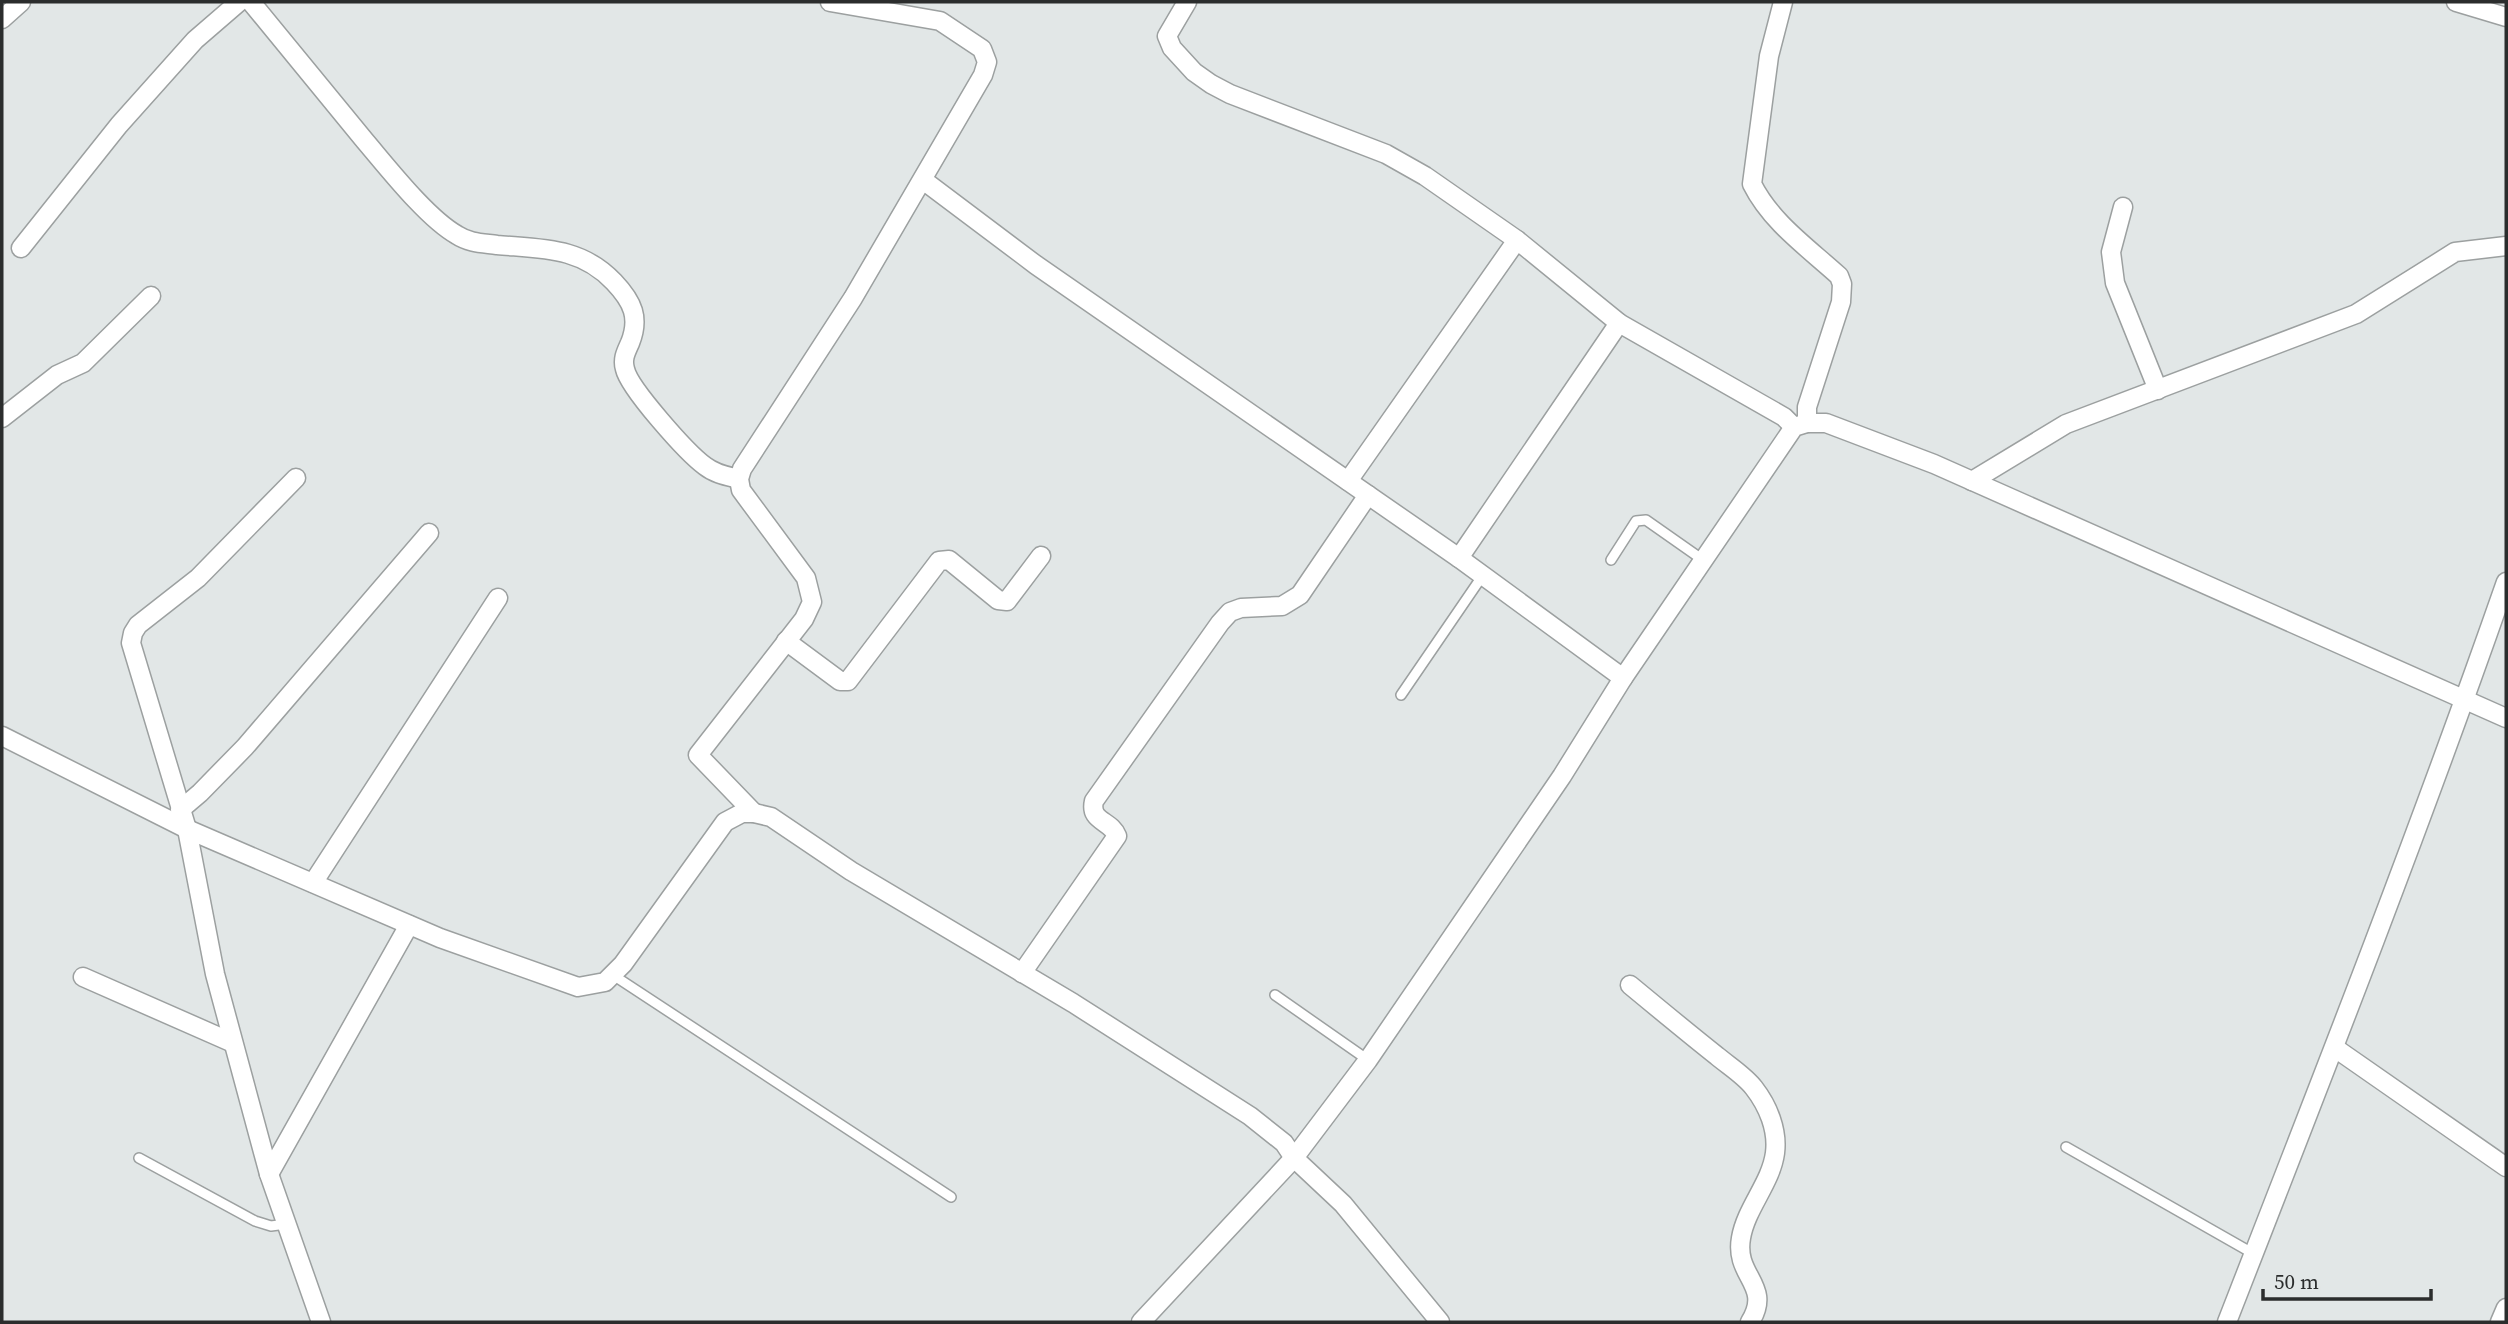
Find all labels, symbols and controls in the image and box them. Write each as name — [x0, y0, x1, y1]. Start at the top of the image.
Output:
scale bar — [2263, 1258, 2431, 1302]
text: 50 m — [2274, 1267, 2319, 1296]

